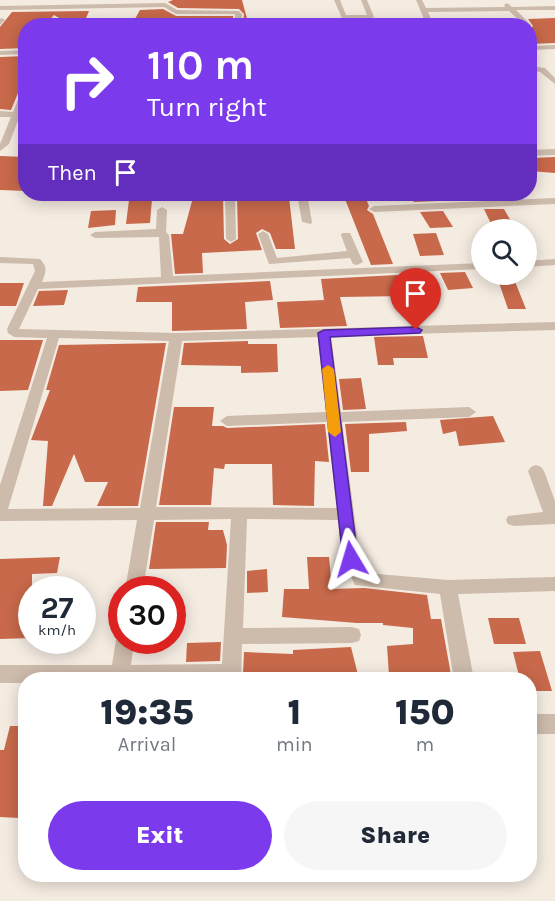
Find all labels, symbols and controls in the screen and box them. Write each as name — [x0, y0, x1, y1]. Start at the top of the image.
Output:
text: 110 m — [147, 40, 254, 90]
icon: right — [48, 42, 126, 120]
text: Turn right — [147, 91, 267, 123]
icon: arrive — [109, 156, 142, 189]
text: Then — [48, 160, 97, 186]
map controls — [471, 219, 537, 285]
button: search — [471, 219, 537, 285]
pin — [390, 268, 441, 330]
icon: arrive — [399, 277, 432, 310]
position arrow — [319, 527, 383, 591]
speed limit sign: 30 — [108, 576, 186, 654]
text: 27 — [40, 590, 74, 626]
text: km/h — [38, 621, 76, 639]
text: 19:35 — [100, 691, 194, 733]
text: 1 — [287, 691, 301, 733]
text: 150 — [395, 691, 455, 733]
text: Arrival — [118, 733, 176, 756]
text: min — [276, 733, 313, 756]
text: m — [415, 733, 434, 756]
button: Exit — [48, 801, 272, 870]
button: Share — [284, 801, 507, 870]

